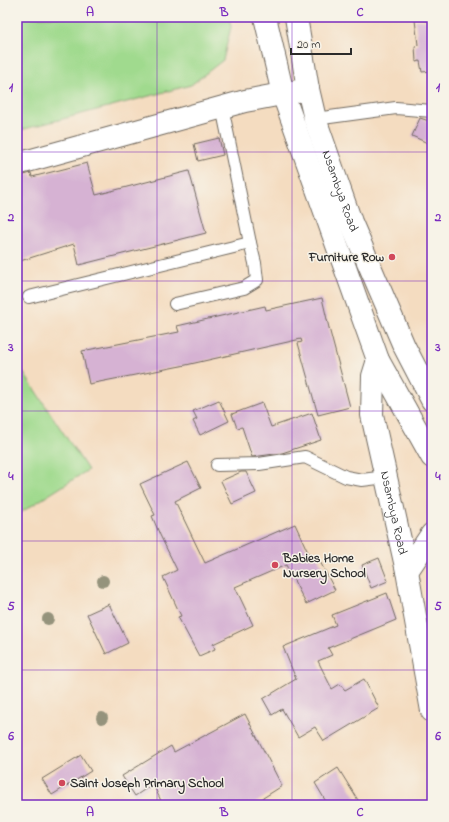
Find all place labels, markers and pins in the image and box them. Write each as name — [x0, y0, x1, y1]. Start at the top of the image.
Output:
place label: Furniture Row — [308, 248, 384, 267]
marker: Furniture Row — [387, 252, 397, 262]
place label: Babies Home Nursery School — [282, 549, 366, 585]
marker: Babies Home Nursery School — [270, 560, 280, 570]
place label: Saint Joseph Primary School — [70, 774, 224, 795]
marker: Saint Joseph Primary School — [57, 778, 67, 788]

